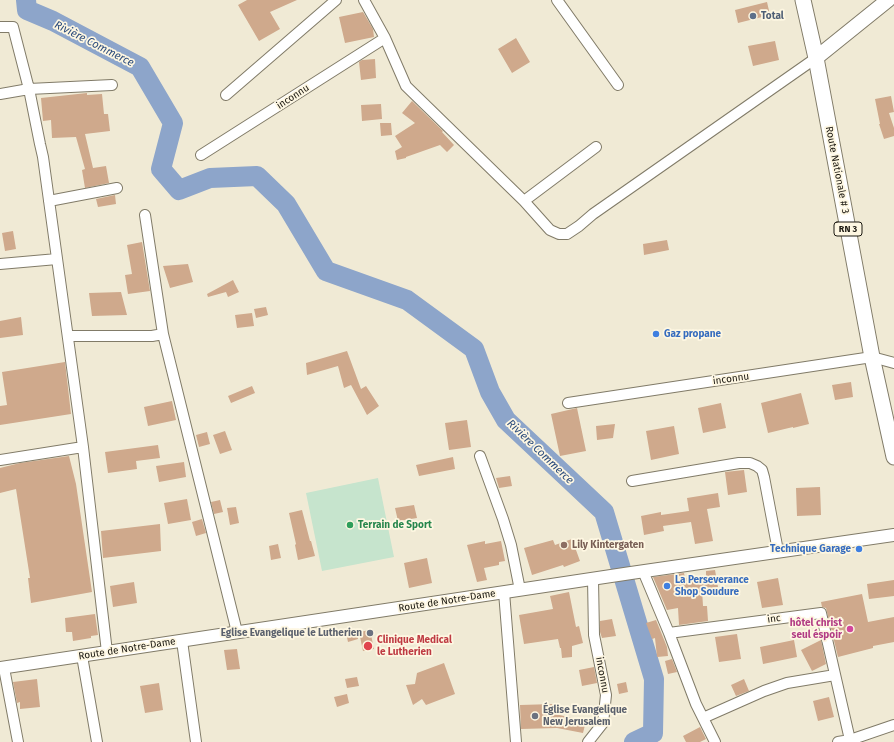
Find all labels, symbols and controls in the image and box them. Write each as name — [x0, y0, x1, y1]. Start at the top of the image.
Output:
place label: Total — [761, 10, 784, 22]
marker: Total — [748, 11, 758, 21]
water label: Rivière Commerce — [52, 18, 136, 70]
street label: inconnu — [274, 82, 312, 112]
street label: Route Nationale # 3 — [823, 125, 851, 215]
road number: RN 3 — [834, 222, 862, 236]
place label: Gaz propane — [664, 328, 721, 340]
marker: Gaz propane — [651, 329, 661, 339]
street label: inconnu — [712, 371, 750, 387]
water label: Rivière Commerce — [504, 417, 576, 487]
place label: Terrain de Sport — [358, 519, 432, 531]
marker: Terrain de Sport — [345, 520, 355, 530]
place label: Lily Kintergaten — [572, 539, 644, 551]
marker: Lily Kintergaten — [559, 540, 569, 550]
place label: Technique Garage — [770, 543, 851, 555]
marker: Technique Garage — [854, 544, 864, 554]
place label: La Perseverance Shop Soudure — [675, 574, 749, 598]
marker: La Perseverance Shop Soudure — [662, 581, 672, 591]
street label: Route de Notre-Dame — [398, 587, 496, 615]
street label: inc — [767, 612, 781, 626]
place label: hôtel christ seul éspoir — [790, 617, 842, 640]
marker: hôtel christ seul éspoir — [845, 624, 855, 634]
place label: Eglise Evangelique le Lutherien — [221, 627, 362, 639]
marker: Eglise Evangelique le Lutherien — [365, 628, 375, 638]
place label: Clinique Medical le Lutherien — [377, 634, 452, 658]
street label: Route de Notre-Dame — [78, 635, 176, 663]
marker: Clinique Medical le Lutherien — [362, 640, 374, 652]
street label: inconnu — [593, 656, 611, 694]
place label: Église Evangelique New Jerusalem — [543, 704, 627, 728]
marker: Église Evangelique New Jerusalem — [530, 711, 540, 721]

